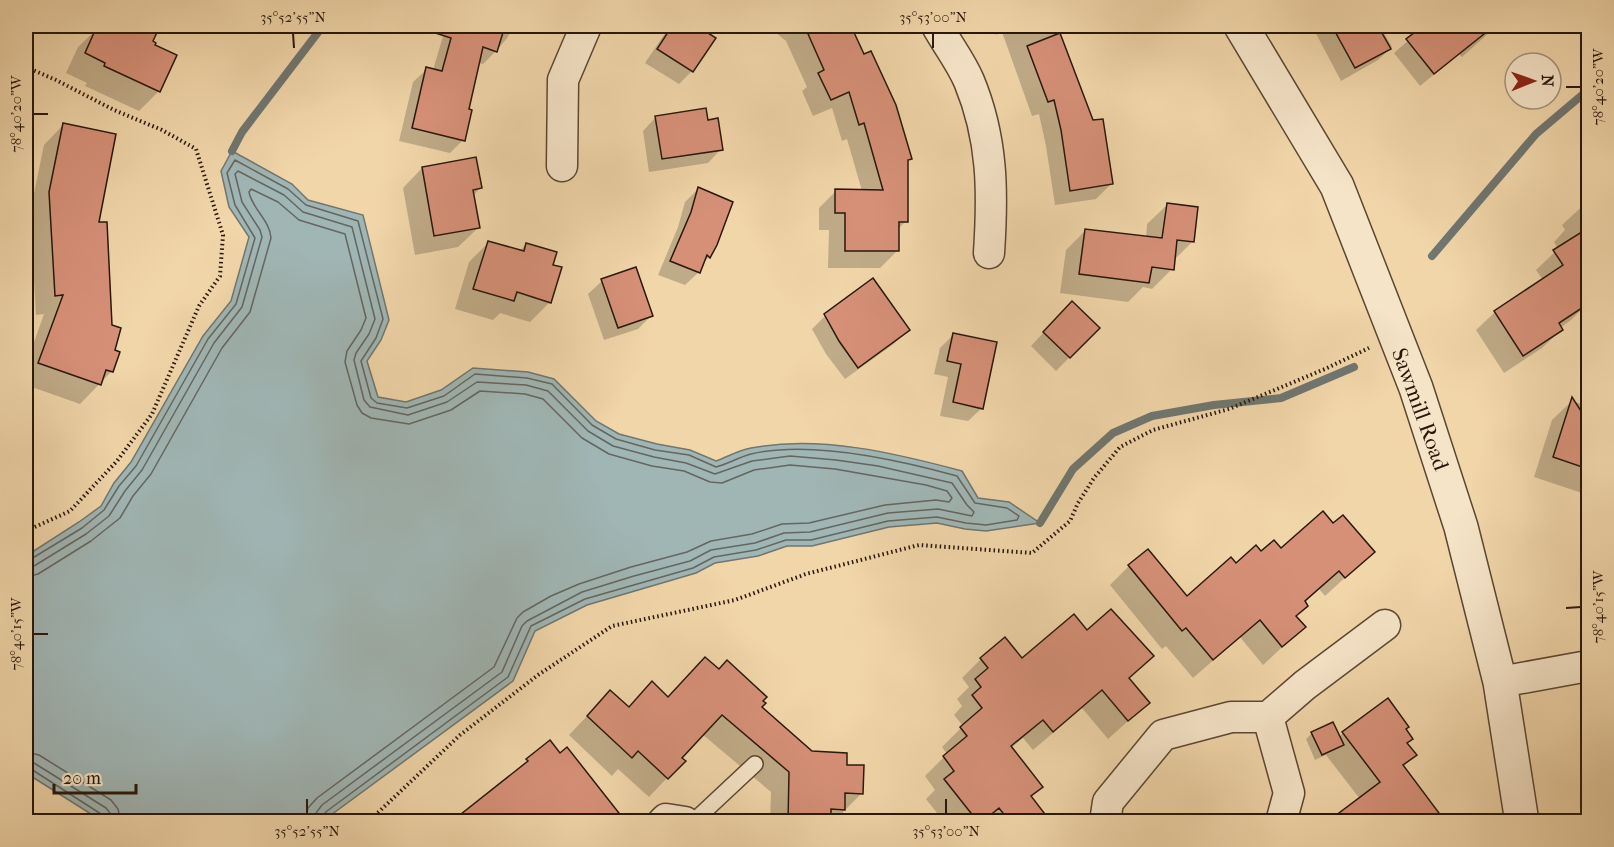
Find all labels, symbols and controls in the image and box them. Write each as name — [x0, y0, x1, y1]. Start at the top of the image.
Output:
text: 35°52'55"N — [260, 8, 326, 26]
text: 35°53'00"N — [899, 8, 967, 26]
text: 78°40'20"W — [1589, 47, 1607, 126]
north arrow — [1503, 51, 1563, 111]
text: 78°40'20"W — [7, 74, 25, 153]
text: N — [1538, 75, 1557, 88]
street label: Sawmill Road — [1386, 345, 1455, 475]
text: 78°40'15"W — [1589, 569, 1607, 643]
text: 78°40'15"W — [7, 596, 25, 670]
scale bar — [54, 757, 136, 795]
text: 20 m — [63, 768, 101, 789]
text: 35°52'55"N — [274, 822, 340, 840]
text: 35°53'00"N — [912, 822, 980, 840]

